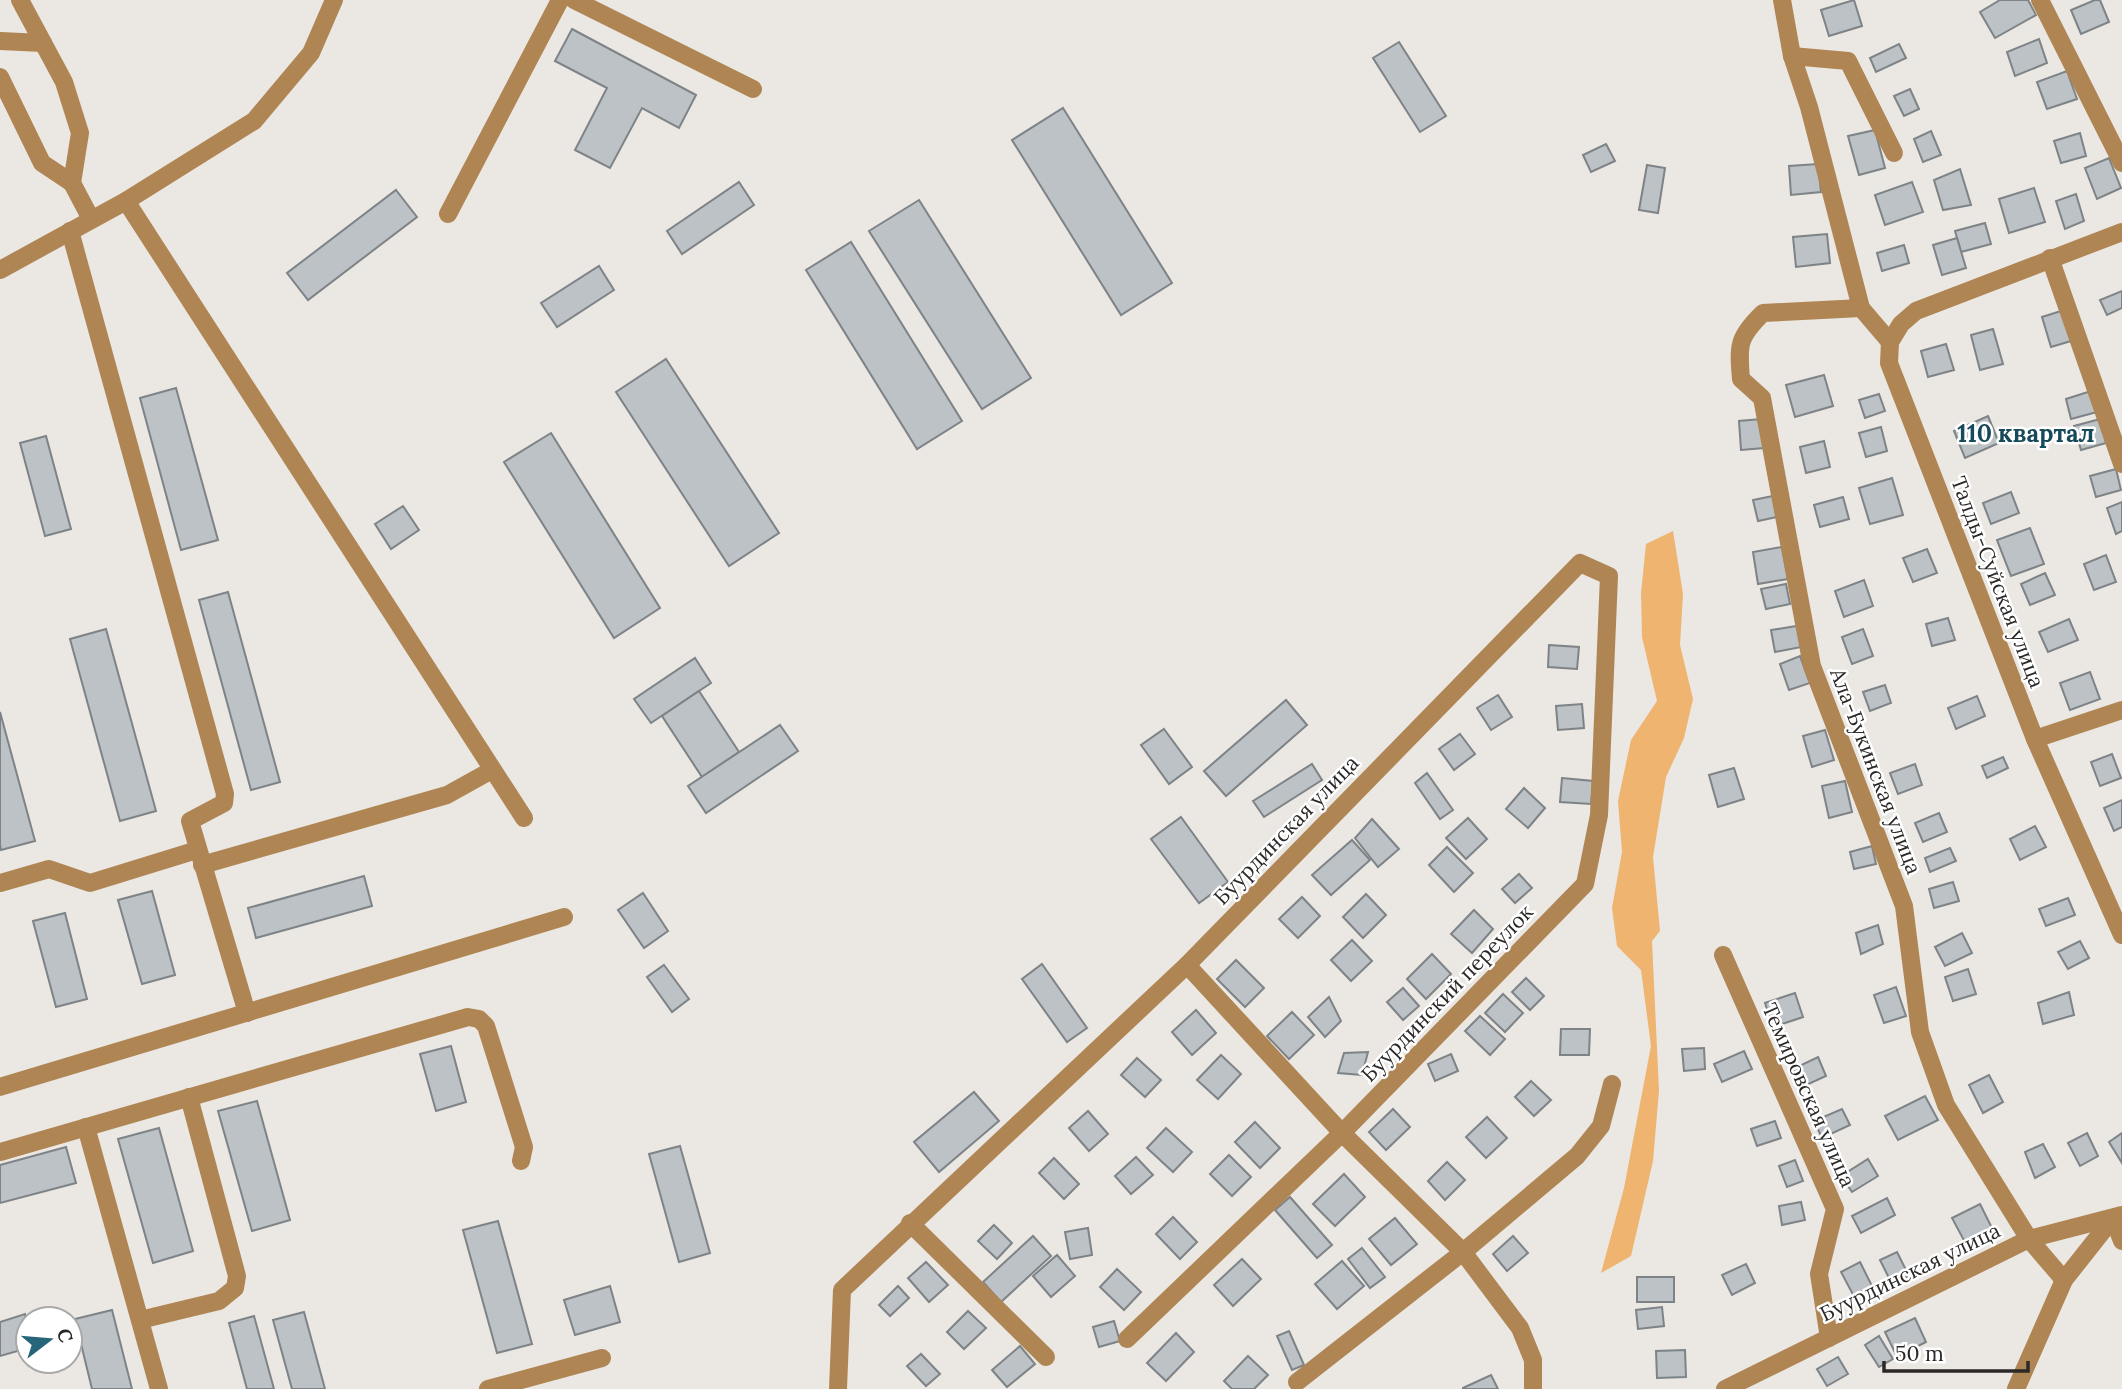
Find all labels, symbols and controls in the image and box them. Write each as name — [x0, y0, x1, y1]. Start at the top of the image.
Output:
district label: 110 квартал — [1957, 418, 2095, 449]
street label: Талды-Суйская улица — [1945, 473, 2051, 692]
street label: Ала-Букинская улица — [1824, 663, 1928, 878]
street label: Буурдинская улица — [1208, 750, 1364, 910]
street label: Буурдинский переулок — [1355, 898, 1539, 1087]
street label: Темировская улица — [1756, 999, 1862, 1191]
street label: Буурдинская улица — [1815, 1217, 2005, 1327]
north arrow — [14, 1305, 84, 1375]
text: С — [52, 1326, 79, 1345]
scale bar — [1884, 1330, 2028, 1374]
text: 50 m — [1895, 1340, 1944, 1367]

